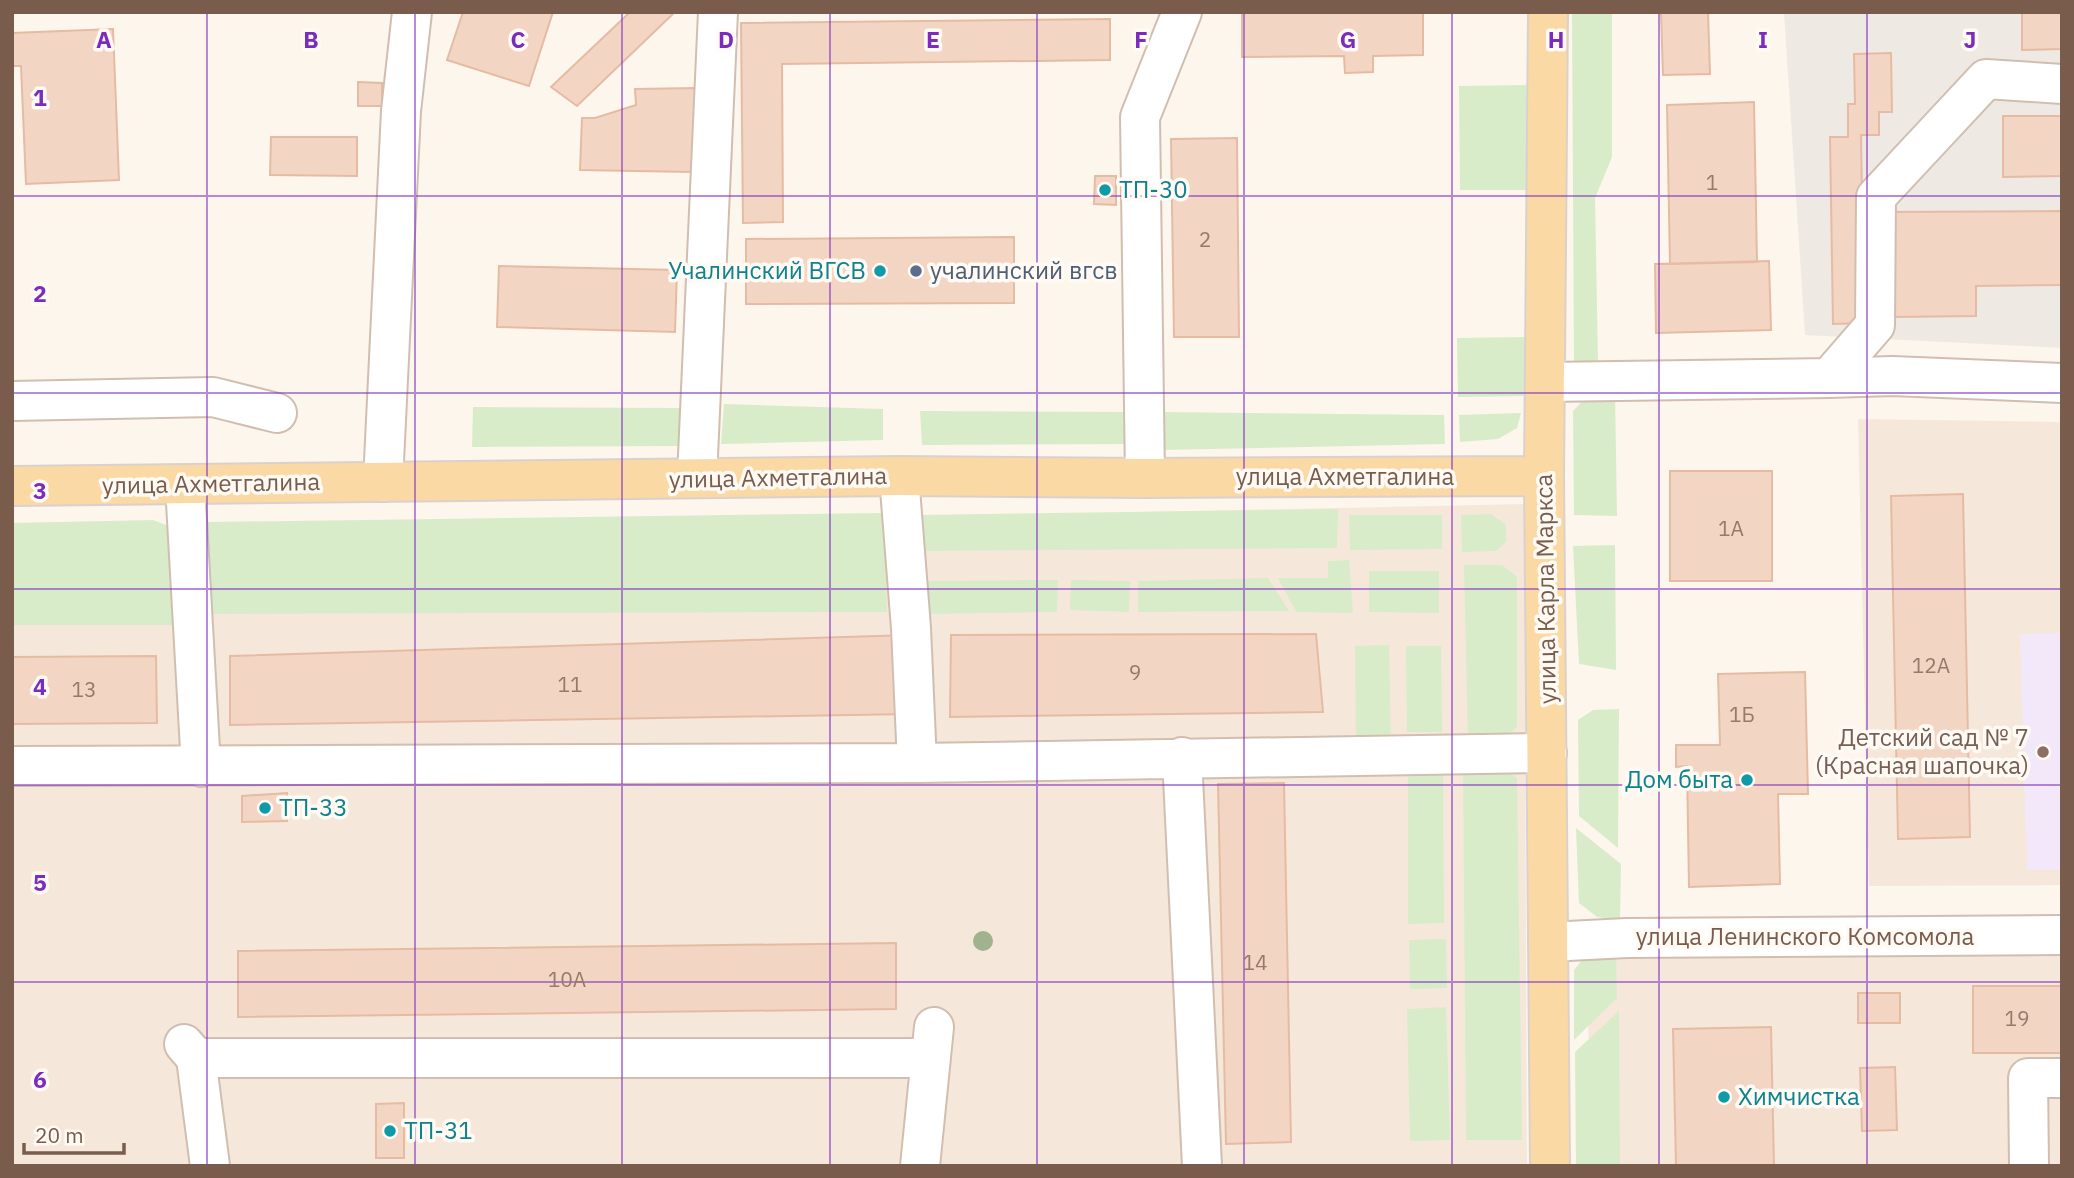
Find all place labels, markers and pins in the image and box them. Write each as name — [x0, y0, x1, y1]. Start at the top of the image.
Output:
place label: ТП-30 — [1119, 173, 1188, 205]
marker: ТП-30 — [1097, 182, 1113, 198]
place label: Учалинский ВГСВ — [668, 254, 866, 286]
place label: учалинский вгсв — [930, 254, 1118, 286]
marker: Учалинский ВГСВ — [872, 263, 888, 279]
marker: учалинский вгсв — [908, 263, 924, 279]
place label: Детский сад № 7 (Красная шапочка) — [1815, 721, 2029, 781]
marker: Детский сад № 7 (Красная шапочка) — [2035, 744, 2051, 760]
place label: Дом быта — [1625, 763, 1733, 795]
marker: Дом быта — [1739, 772, 1755, 788]
place label: ТП-33 — [279, 791, 348, 823]
marker: ТП-33 — [257, 800, 273, 816]
place label: Химчистка — [1738, 1080, 1860, 1112]
marker: Химчистка — [1716, 1089, 1732, 1105]
place label: ТП-31 — [404, 1114, 473, 1146]
marker: ТП-31 — [382, 1123, 398, 1139]

